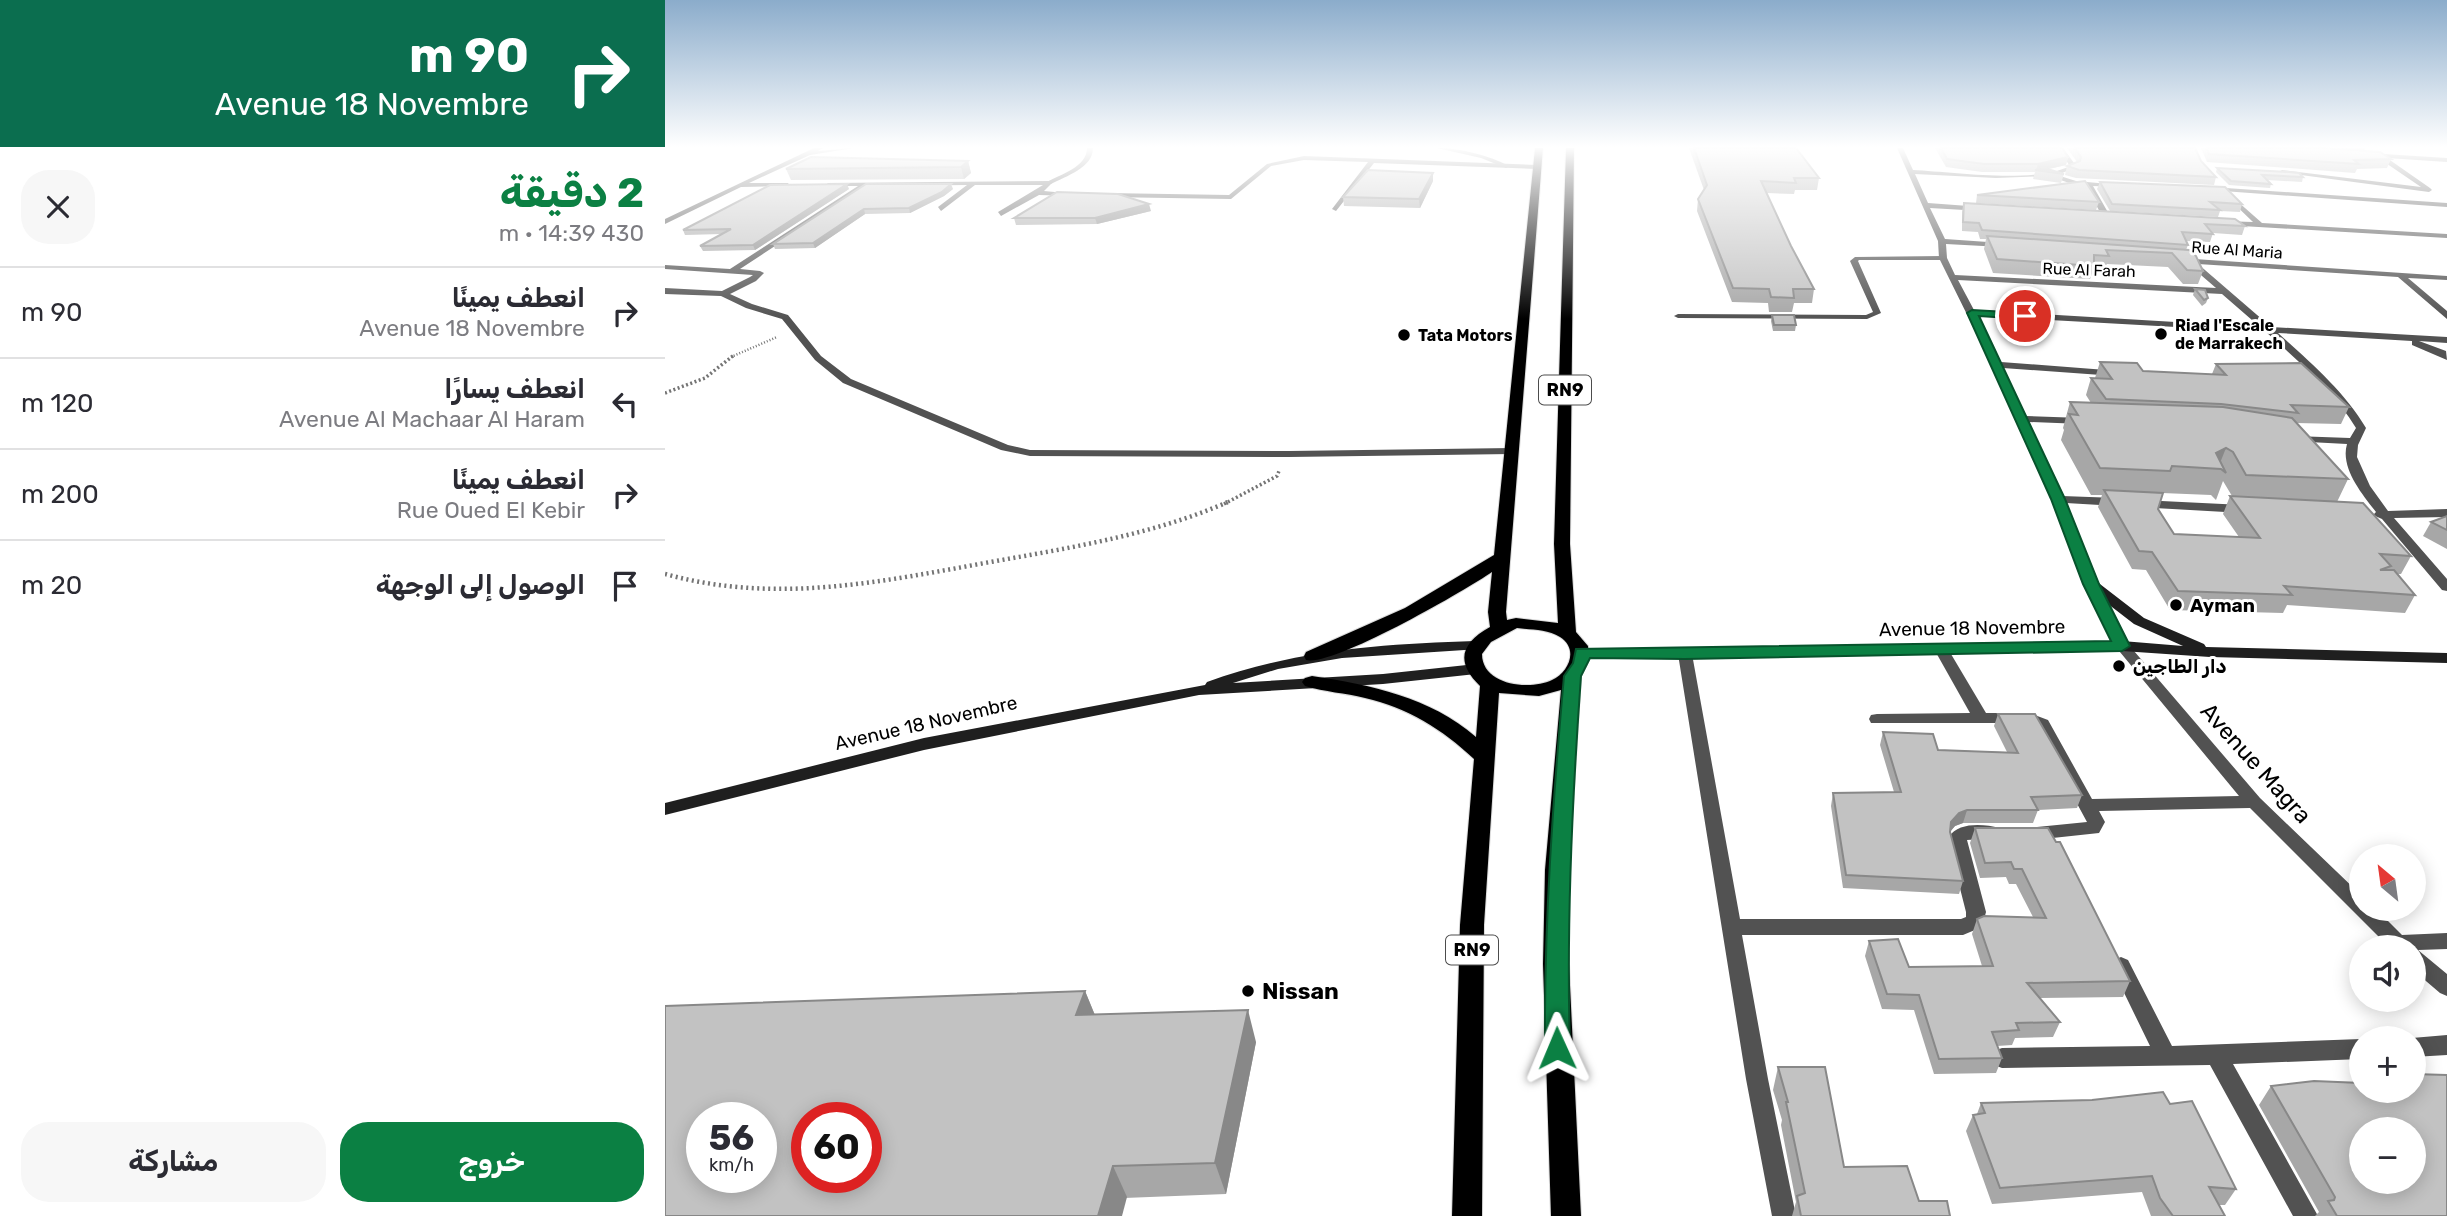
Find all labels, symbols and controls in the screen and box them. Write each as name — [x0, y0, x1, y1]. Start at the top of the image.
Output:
text: 90 m — [409, 26, 529, 84]
icon: right — [553, 28, 644, 119]
text: Avenue 18 Novembre — [215, 85, 529, 123]
text: 2 دقيقة — [500, 168, 644, 218]
button: close — [21, 170, 95, 244]
text: 430 m · 14:39 — [499, 219, 644, 247]
street label: Rue Al Maria — [2191, 237, 2283, 263]
street label: Rue Al Farah — [2042, 259, 2136, 281]
text: انعطف يمينًا — [452, 283, 585, 314]
pin — [1995, 286, 2055, 346]
icon: right — [606, 294, 644, 332]
text: 90 m — [21, 297, 82, 328]
icon: arrive — [2006, 297, 2044, 335]
text: Avenue 18 Novembre — [359, 314, 585, 342]
place label: Riad l'Escale de Marrakech — [2175, 316, 2283, 353]
place label: Tata Motors — [1418, 326, 1513, 345]
marker: Riad l'Escale de Marrakech — [2153, 326, 2169, 342]
marker: Tata Motors — [1396, 327, 1412, 343]
text: انعطف يسارًا — [444, 374, 585, 405]
road number: RN9 — [1539, 376, 1591, 404]
icon: left — [606, 385, 644, 423]
text: 120 m — [21, 388, 93, 419]
text: Avenue Al Machaar Al Haram — [279, 405, 585, 433]
text: انعطف يمينًا — [452, 465, 585, 496]
icon: right — [606, 476, 644, 514]
text: 200 m — [21, 479, 99, 510]
text: Rue Oued El Kebir — [397, 496, 585, 524]
icon: arrive — [606, 567, 644, 605]
text: 20 m — [21, 570, 82, 601]
text: الوصول إلى الوجهة — [376, 570, 585, 601]
place label: Ayman — [2190, 594, 2255, 617]
marker: Ayman — [2168, 597, 2184, 613]
street label: Avenue 18 Novembre — [1879, 615, 2065, 641]
place label: دار الطاجين — [2133, 655, 2227, 678]
marker: دار الطاجين — [2111, 658, 2127, 674]
street label: Avenue 18 Novembre — [833, 691, 1019, 755]
street label: Avenue Magra — [2195, 697, 2317, 829]
north arrow — [2349, 844, 2425, 920]
map controls — [2349, 844, 2426, 1194]
button: sound — [2349, 935, 2426, 1012]
road number: RN9 — [1446, 936, 1498, 965]
place label: Nissan — [1262, 977, 1339, 1005]
marker: Nissan — [1240, 983, 1256, 999]
position arrow — [1520, 1011, 1594, 1085]
button: + — [2349, 1026, 2426, 1103]
speed limit sign: 60 — [791, 1102, 882, 1193]
text: 56 — [709, 1117, 754, 1159]
button: − — [2349, 1117, 2426, 1194]
button: مشاركة — [21, 1122, 326, 1202]
button: خروج — [340, 1122, 644, 1202]
text: km/h — [709, 1154, 754, 1176]

